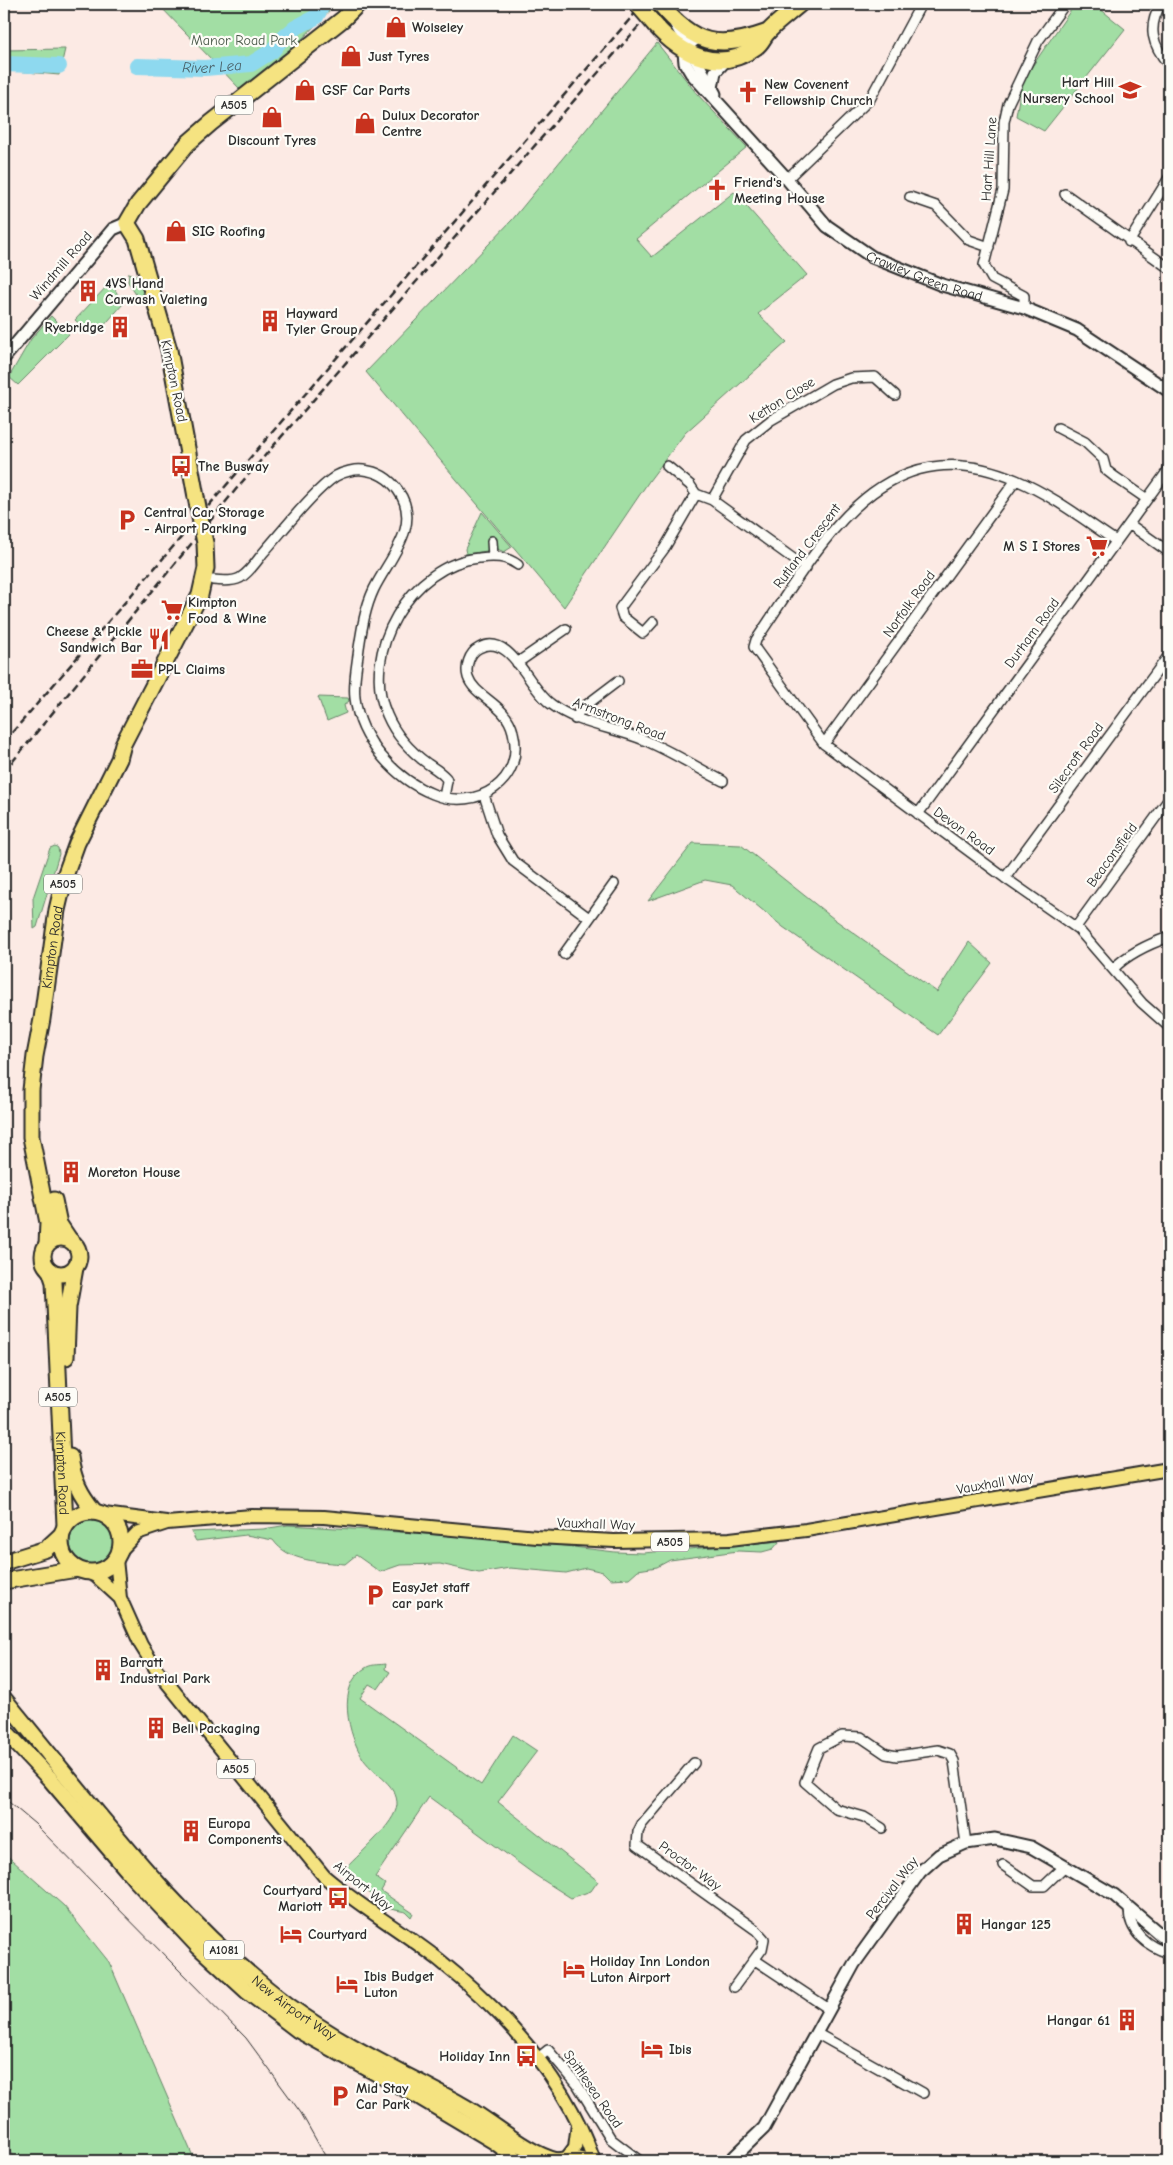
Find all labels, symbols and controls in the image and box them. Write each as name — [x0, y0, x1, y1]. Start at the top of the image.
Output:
shop icon: Wolseley — [383, 14, 409, 40]
place label: Wolseley — [412, 19, 464, 36]
park label: Manor Road Park — [191, 32, 297, 49]
shop icon: Just Tyres — [338, 43, 364, 69]
place label: Just Tyres — [368, 48, 429, 65]
water label: River Lea — [182, 56, 243, 77]
place label: Hart Hill Nursery School — [1023, 74, 1114, 107]
place label: New Covenent Fellowship Church — [764, 76, 873, 109]
shop icon: GSF Car Parts — [292, 77, 318, 103]
school or university icon: Hart Hill Nursery School — [1117, 77, 1143, 103]
church icon: New Covenent Fellowship Church — [735, 79, 761, 105]
place label: GSF Car Parts — [322, 82, 410, 99]
road number: A505 — [215, 96, 253, 114]
shop icon: Discount Tyres — [259, 104, 285, 130]
place label: Dulux Decorator Centre — [382, 107, 480, 140]
shop icon: Dulux Decorator Centre — [352, 110, 378, 136]
street label: Hart Hill Lane — [978, 116, 1000, 202]
place label: Discount Tyres — [228, 132, 316, 149]
place label: Friend's Meeting House — [734, 174, 825, 207]
church icon: Friend's Meeting House — [704, 177, 730, 203]
shop icon: SIG Roofing — [163, 218, 189, 244]
place label: SIG Roofing — [192, 223, 266, 240]
street label: Windmill Road — [26, 228, 96, 304]
street label: Crawley Green Road — [863, 247, 985, 304]
place label: 4VS Hand Carwash Valeting — [105, 275, 208, 308]
building icon: 4VS Hand Carwash Valeting — [75, 278, 101, 304]
place label: Hayward Tyler Group — [286, 305, 358, 338]
building icon: Hayward Tyler Group — [257, 308, 283, 334]
building icon: Ryebridge — [107, 314, 133, 340]
place label: Ryebridge — [45, 319, 104, 336]
street label: Kimpton Road — [157, 338, 191, 424]
street label: Ketton Close — [746, 373, 818, 427]
bus stop icon: The Busway — [168, 453, 194, 479]
place label: The Busway — [198, 458, 269, 475]
street label: Rutland Crescent — [770, 499, 845, 592]
place label: Central Car Storage - Airport Parking — [144, 504, 264, 537]
parking icon: Central Car Storage - Airport Parking — [114, 507, 140, 533]
supermarket icon: M S I Stores — [1084, 533, 1110, 559]
place label: M S I Stores — [1003, 538, 1080, 555]
street label: Norfolk Road — [879, 567, 939, 641]
place label: Kimpton Food & Wine — [188, 594, 266, 627]
street label: Durham Road — [1001, 595, 1063, 671]
supermarket icon: Kimpton Food & Wine — [159, 597, 185, 623]
place label: Cheese & Pickle Sandwich Bar — [46, 623, 142, 656]
restaurant icon: Cheese & Pickle Sandwich Bar — [146, 626, 172, 652]
office icon: PPL Claims — [129, 656, 155, 682]
place label: PPL Claims — [158, 661, 225, 678]
street label: Armstrong Road — [570, 694, 668, 744]
street label: Silecroft Road — [1045, 719, 1107, 797]
street label: Devon Road — [930, 803, 998, 859]
street label: Beaconsfield — [1083, 820, 1141, 890]
road number: A505 — [44, 874, 82, 894]
street label: Kimpton Road — [38, 904, 66, 990]
building icon: Moreton House — [58, 1159, 84, 1185]
place label: Moreton House — [88, 1164, 180, 1181]
road number: A505 — [39, 1388, 77, 1406]
street label: Kimpton Road — [52, 1431, 73, 1515]
street label: Vauxhall Way — [955, 1468, 1036, 1498]
street label: Vauxhall Way — [557, 1514, 636, 1534]
road number: A505 — [651, 1532, 689, 1551]
place label: EasyJet staff car park — [392, 1579, 470, 1612]
parking icon: EasyJet staff car park — [362, 1582, 388, 1608]
place label: Barratt Industrial Park — [120, 1654, 210, 1687]
building icon: Barratt Industrial Park — [90, 1657, 116, 1683]
building icon: Bell Packaging — [143, 1715, 169, 1741]
place label: Bell Packaging — [172, 1720, 261, 1737]
road number: A505 — [217, 1760, 255, 1778]
place label: Europa Components — [208, 1815, 282, 1848]
building icon: Europa Components — [178, 1818, 204, 1844]
street label: Proctor Way — [655, 1838, 725, 1895]
street label: Percival Way — [862, 1853, 922, 1923]
street label: Airport Way — [330, 1857, 396, 1915]
place label: Courtyard Mariott — [263, 1882, 322, 1915]
bus stop icon: Courtyard Mariott — [325, 1885, 351, 1911]
building icon: Hangar 125 — [951, 1911, 977, 1937]
place label: Hangar 125 — [981, 1916, 1051, 1933]
hotel icon: Courtyard — [278, 1921, 304, 1947]
place label: Courtyard — [308, 1926, 367, 1943]
road number: A1081 — [204, 1940, 244, 1960]
place label: Holiday Inn London Luton Airport — [590, 1953, 710, 1986]
hotel icon: Holiday Inn London Luton Airport — [561, 1956, 587, 1982]
place label: Ibis Budget Luton — [364, 1968, 434, 2001]
street label: New Airport Way — [248, 1971, 340, 2044]
hotel icon: Ibis Budget Luton — [334, 1971, 360, 1997]
building icon: Hangar 61 — [1114, 2007, 1140, 2033]
place label: Hangar 61 — [1047, 2012, 1110, 2029]
hotel icon: Ibis — [639, 2036, 665, 2062]
place label: Ibis — [669, 2041, 691, 2058]
bus stop icon: Holiday Inn — [513, 2043, 539, 2069]
street label: Spittlesea Road — [560, 2047, 626, 2131]
place label: Holiday Inn — [439, 2048, 510, 2065]
place label: Mid Stay Car Park — [356, 2080, 410, 2113]
parking icon: Mid Stay Car Park — [327, 2083, 353, 2109]

